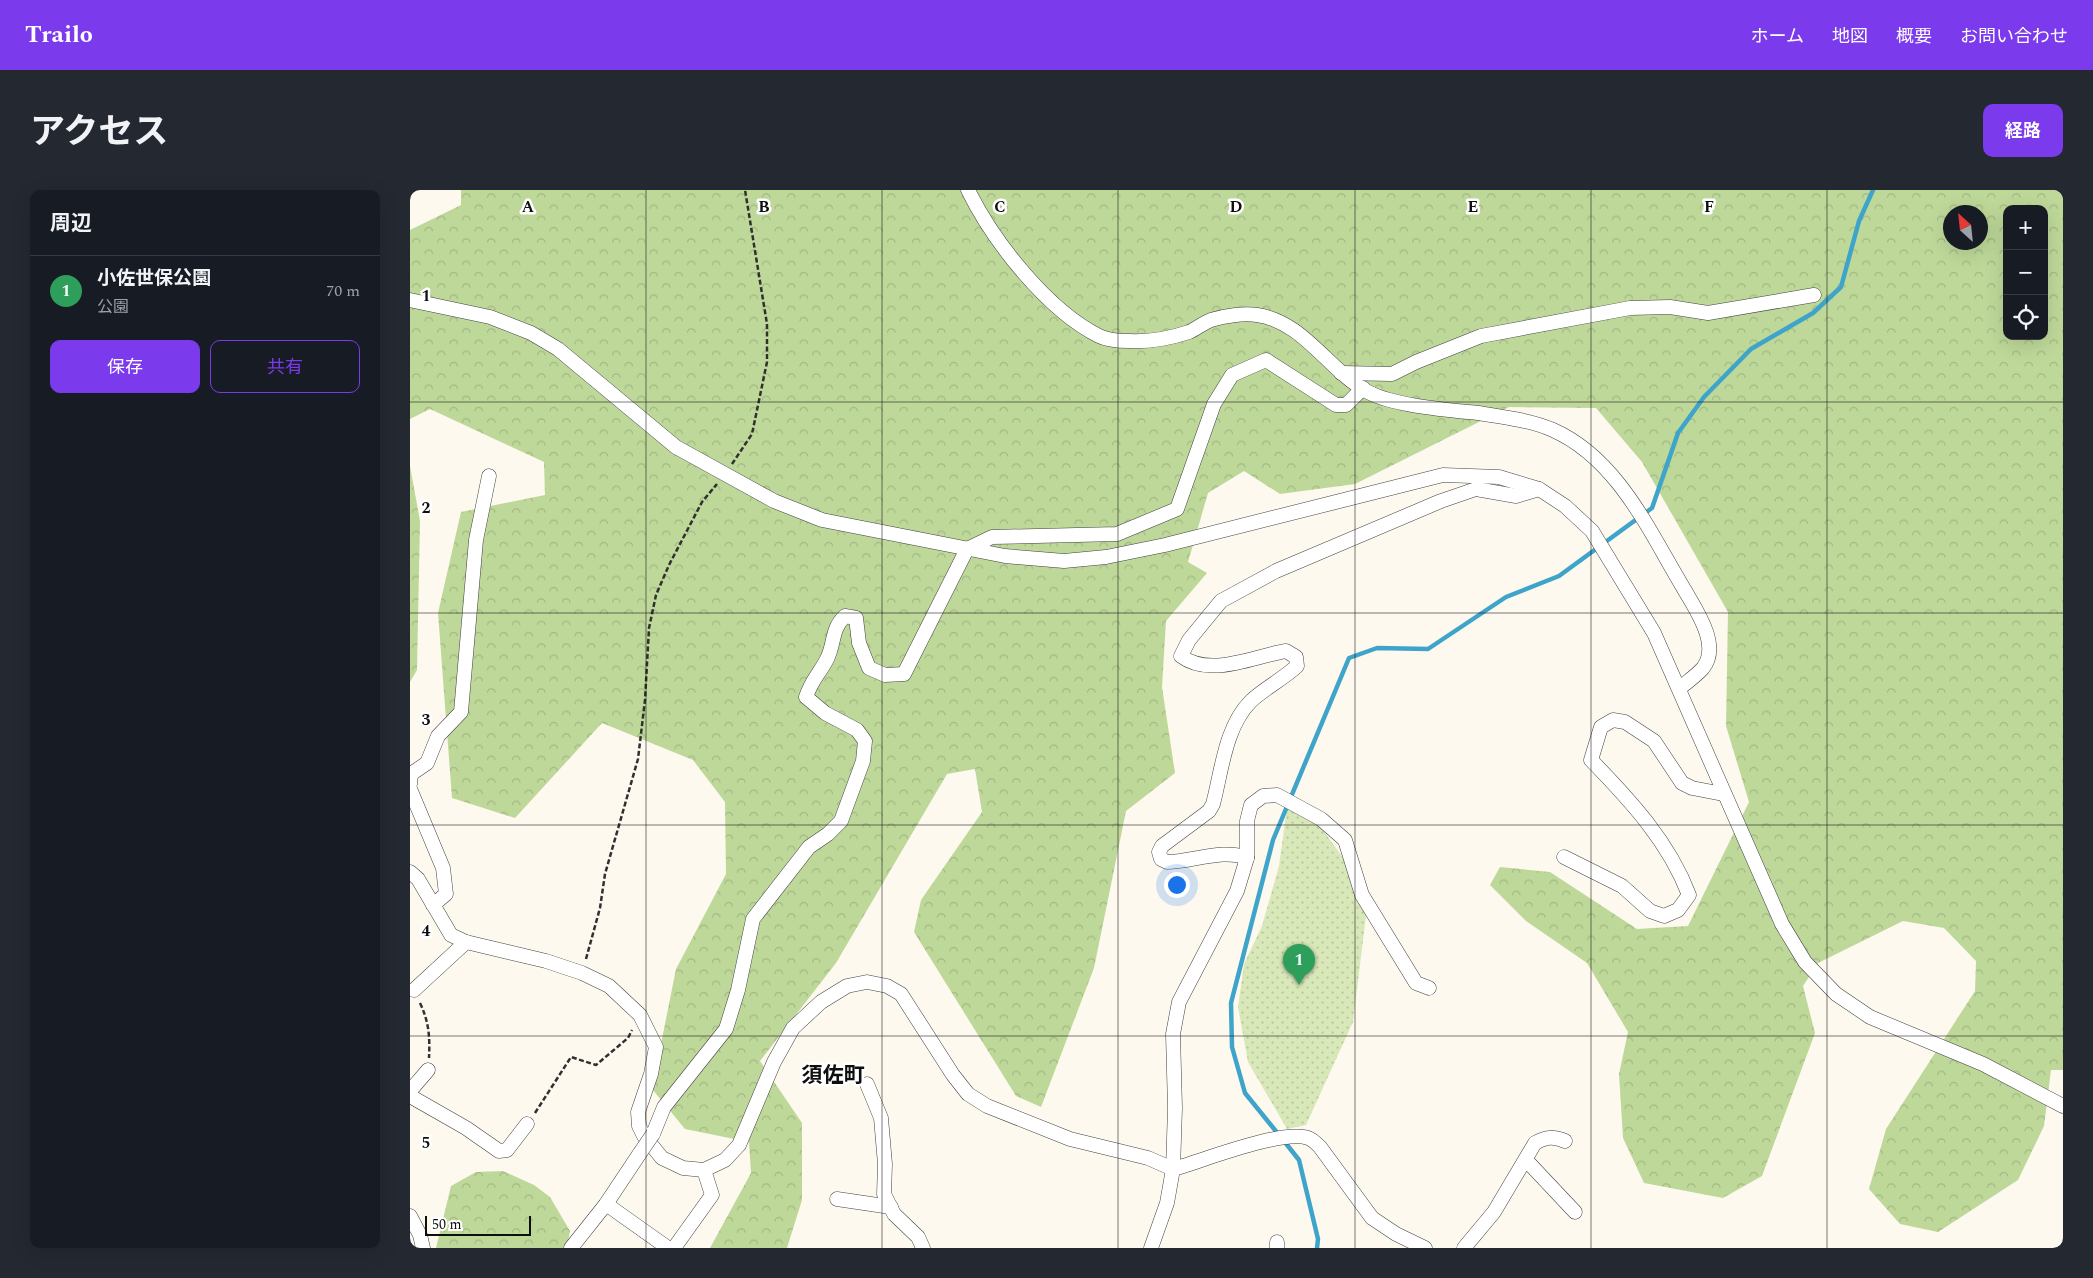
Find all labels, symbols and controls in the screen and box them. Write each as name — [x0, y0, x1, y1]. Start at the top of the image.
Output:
text: Trailo — [25, 17, 93, 53]
text: ホーム — [1751, 23, 1804, 50]
text: 地図 — [1832, 23, 1868, 50]
text: 概要 — [1896, 23, 1932, 50]
text: お問い合わせ — [1960, 23, 2068, 50]
button: 経路 — [1983, 104, 2063, 157]
text: アクセス — [30, 106, 168, 159]
text: A — [522, 195, 535, 219]
text: B — [758, 195, 770, 219]
text: C — [994, 195, 1006, 219]
text: D — [1230, 195, 1243, 219]
text: E — [1468, 195, 1478, 219]
text: F — [1704, 195, 1714, 219]
north arrow — [1943, 205, 1988, 250]
map controls — [2003, 205, 2048, 340]
button: + — [2003, 205, 2048, 250]
text: 周辺 — [50, 208, 92, 240]
button: − — [2003, 250, 2048, 295]
text: 小佐世保公園 — [97, 264, 211, 293]
text: 1 — [62, 279, 70, 303]
text: 70 m — [326, 279, 360, 303]
text: 1 — [422, 284, 430, 308]
text: 公園 — [97, 295, 129, 319]
button: locate — [2003, 295, 2048, 340]
button: 保存 — [50, 340, 200, 393]
button: 共有 — [210, 340, 360, 393]
text: 2 — [422, 496, 431, 520]
text: 3 — [422, 708, 431, 732]
your location — [1164, 872, 1190, 898]
text: 4 — [422, 919, 431, 943]
pin: 1 — [1283, 944, 1315, 985]
district label: 須佐町 — [802, 1060, 865, 1092]
text: 5 — [422, 1131, 430, 1155]
scale bar — [425, 1213, 531, 1236]
text: 50 m — [432, 1214, 462, 1235]

